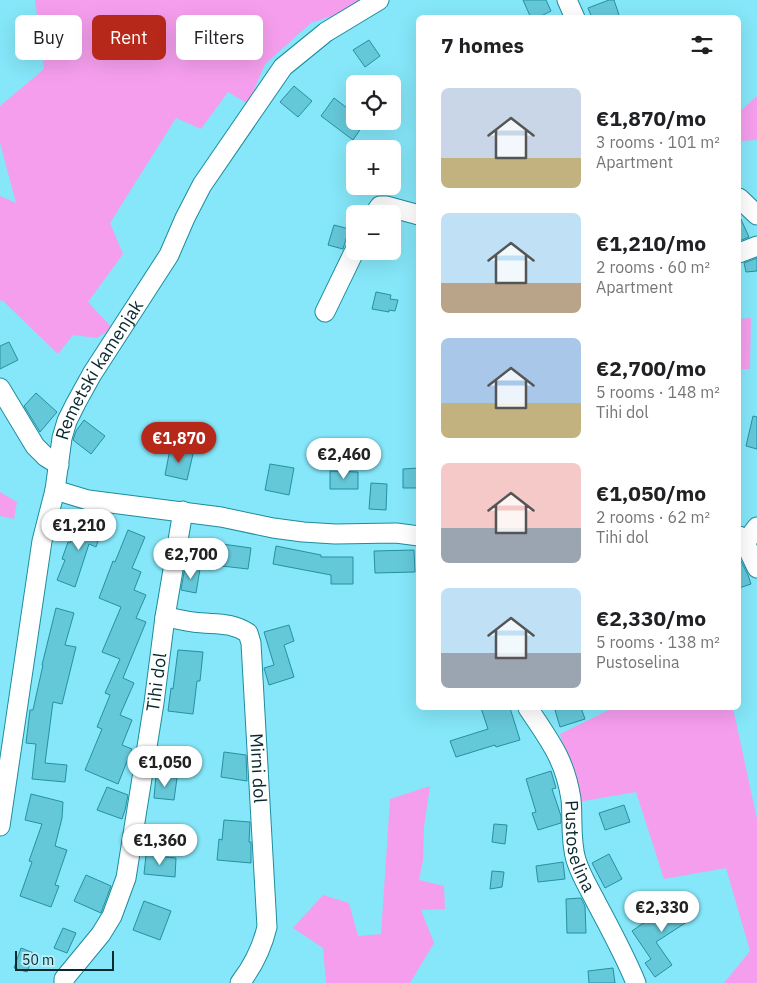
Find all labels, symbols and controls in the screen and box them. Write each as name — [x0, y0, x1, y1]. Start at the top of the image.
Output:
chip: Buy — [15, 15, 82, 60]
chip: Rent — [92, 15, 166, 60]
chip: Filters — [176, 15, 263, 60]
text: 7 homes — [441, 31, 524, 59]
icon: filters — [688, 31, 716, 59]
map controls — [346, 75, 401, 260]
button: locate — [346, 75, 401, 130]
text: €1,870/mo — [596, 104, 706, 132]
icon: home — [481, 108, 541, 168]
text: 3 rooms · 101 m² — [596, 132, 720, 152]
button: + — [346, 140, 401, 195]
text: Apartment — [596, 152, 673, 172]
button: − — [346, 205, 401, 260]
text: €1,210/mo — [596, 229, 706, 257]
icon: home — [481, 233, 541, 293]
text: 2 rooms · 60 m² — [596, 257, 710, 277]
text: Apartment — [596, 277, 673, 297]
street label: Remetski kamenjak — [50, 295, 148, 443]
text: €2,700/mo — [596, 354, 706, 382]
icon: home — [481, 358, 541, 418]
text: 5 rooms · 148 m² — [596, 382, 720, 402]
text: Tihi dol — [596, 402, 649, 422]
pin: €1,870 — [138, 422, 220, 464]
text: €1,870 — [152, 428, 206, 448]
pin: €2,460 — [303, 438, 385, 480]
text: €2,460 — [317, 444, 371, 464]
text: €1,050/mo — [596, 479, 706, 507]
icon: home — [481, 483, 541, 543]
text: 2 rooms · 62 m² — [596, 507, 710, 527]
pin: €1,210 — [38, 508, 120, 551]
text: €1,210 — [52, 515, 106, 535]
text: Tihi dol — [596, 527, 649, 547]
pin: €2,700 — [150, 538, 232, 580]
text: €2,700 — [164, 544, 218, 564]
text: €2,330/mo — [596, 604, 706, 632]
icon: home — [481, 608, 541, 668]
text: 5 rooms · 138 m² — [596, 632, 720, 652]
street label: Tihi dol — [141, 651, 171, 713]
text: Pustoselina — [596, 652, 680, 672]
street label: Mirni dol — [245, 732, 272, 804]
pin: €1,050 — [124, 746, 206, 788]
text: €1,050 — [138, 752, 192, 772]
street label: Pustoselina — [560, 800, 601, 896]
pin: €1,360 — [119, 824, 201, 866]
text: €1,360 — [133, 830, 187, 850]
pin: €2,330 — [621, 890, 703, 933]
text: €2,330 — [635, 897, 689, 917]
scale bar — [15, 948, 114, 971]
text: 50 m — [22, 951, 54, 969]

